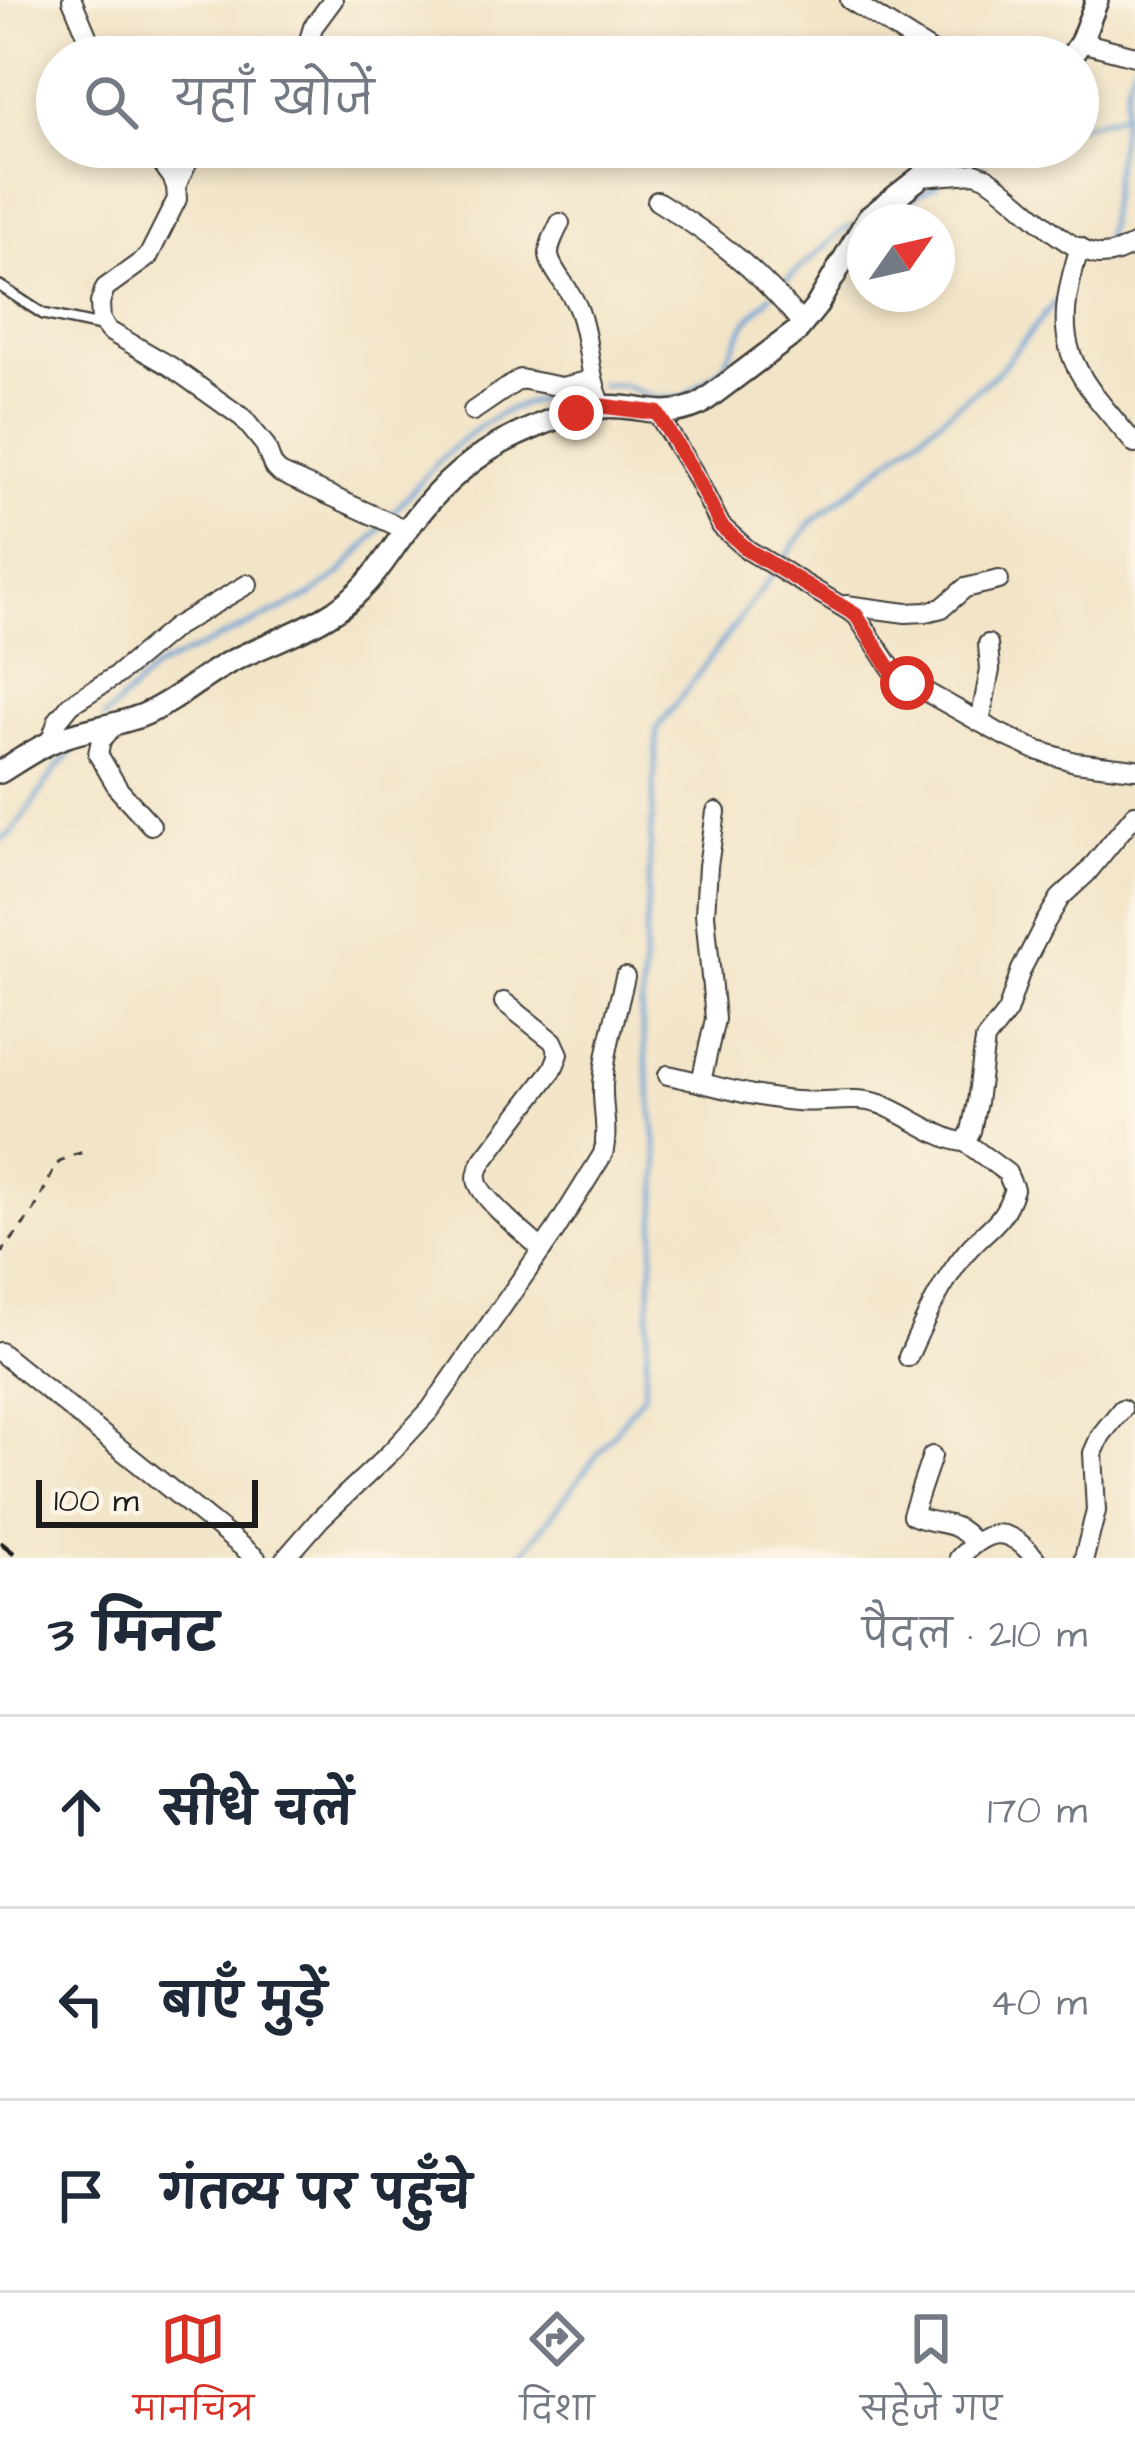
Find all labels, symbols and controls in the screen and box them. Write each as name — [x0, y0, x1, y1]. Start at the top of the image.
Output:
search box — [36, 36, 1099, 168]
icon: search — [78, 69, 144, 135]
text: यहाँ खोजें — [174, 70, 374, 132]
north arrow — [847, 204, 955, 312]
route end — [549, 386, 603, 440]
route start — [880, 656, 934, 710]
scale bar — [36, 1474, 258, 1527]
text: 100 m — [54, 1478, 139, 1524]
text: 3 मिनट — [48, 1600, 218, 1671]
text: पैदल · 210 m — [862, 1609, 1087, 1663]
icon: ahead — [48, 1779, 114, 1845]
text: सीधे चलें — [162, 1780, 353, 1842]
text: 170 m — [987, 1785, 1087, 1839]
icon: left — [48, 1971, 114, 2037]
text: बाएँ मुड़ें — [162, 1972, 327, 2034]
text: 40 m — [990, 1977, 1087, 2031]
icon: arrive — [48, 2163, 114, 2229]
text: गंतव्य पर पहुँचे — [162, 2164, 472, 2226]
tab: मानचित्र — [133, 2306, 254, 2445]
tab: दिशा — [520, 2306, 595, 2445]
tab: सहेजे गए — [860, 2306, 1002, 2445]

